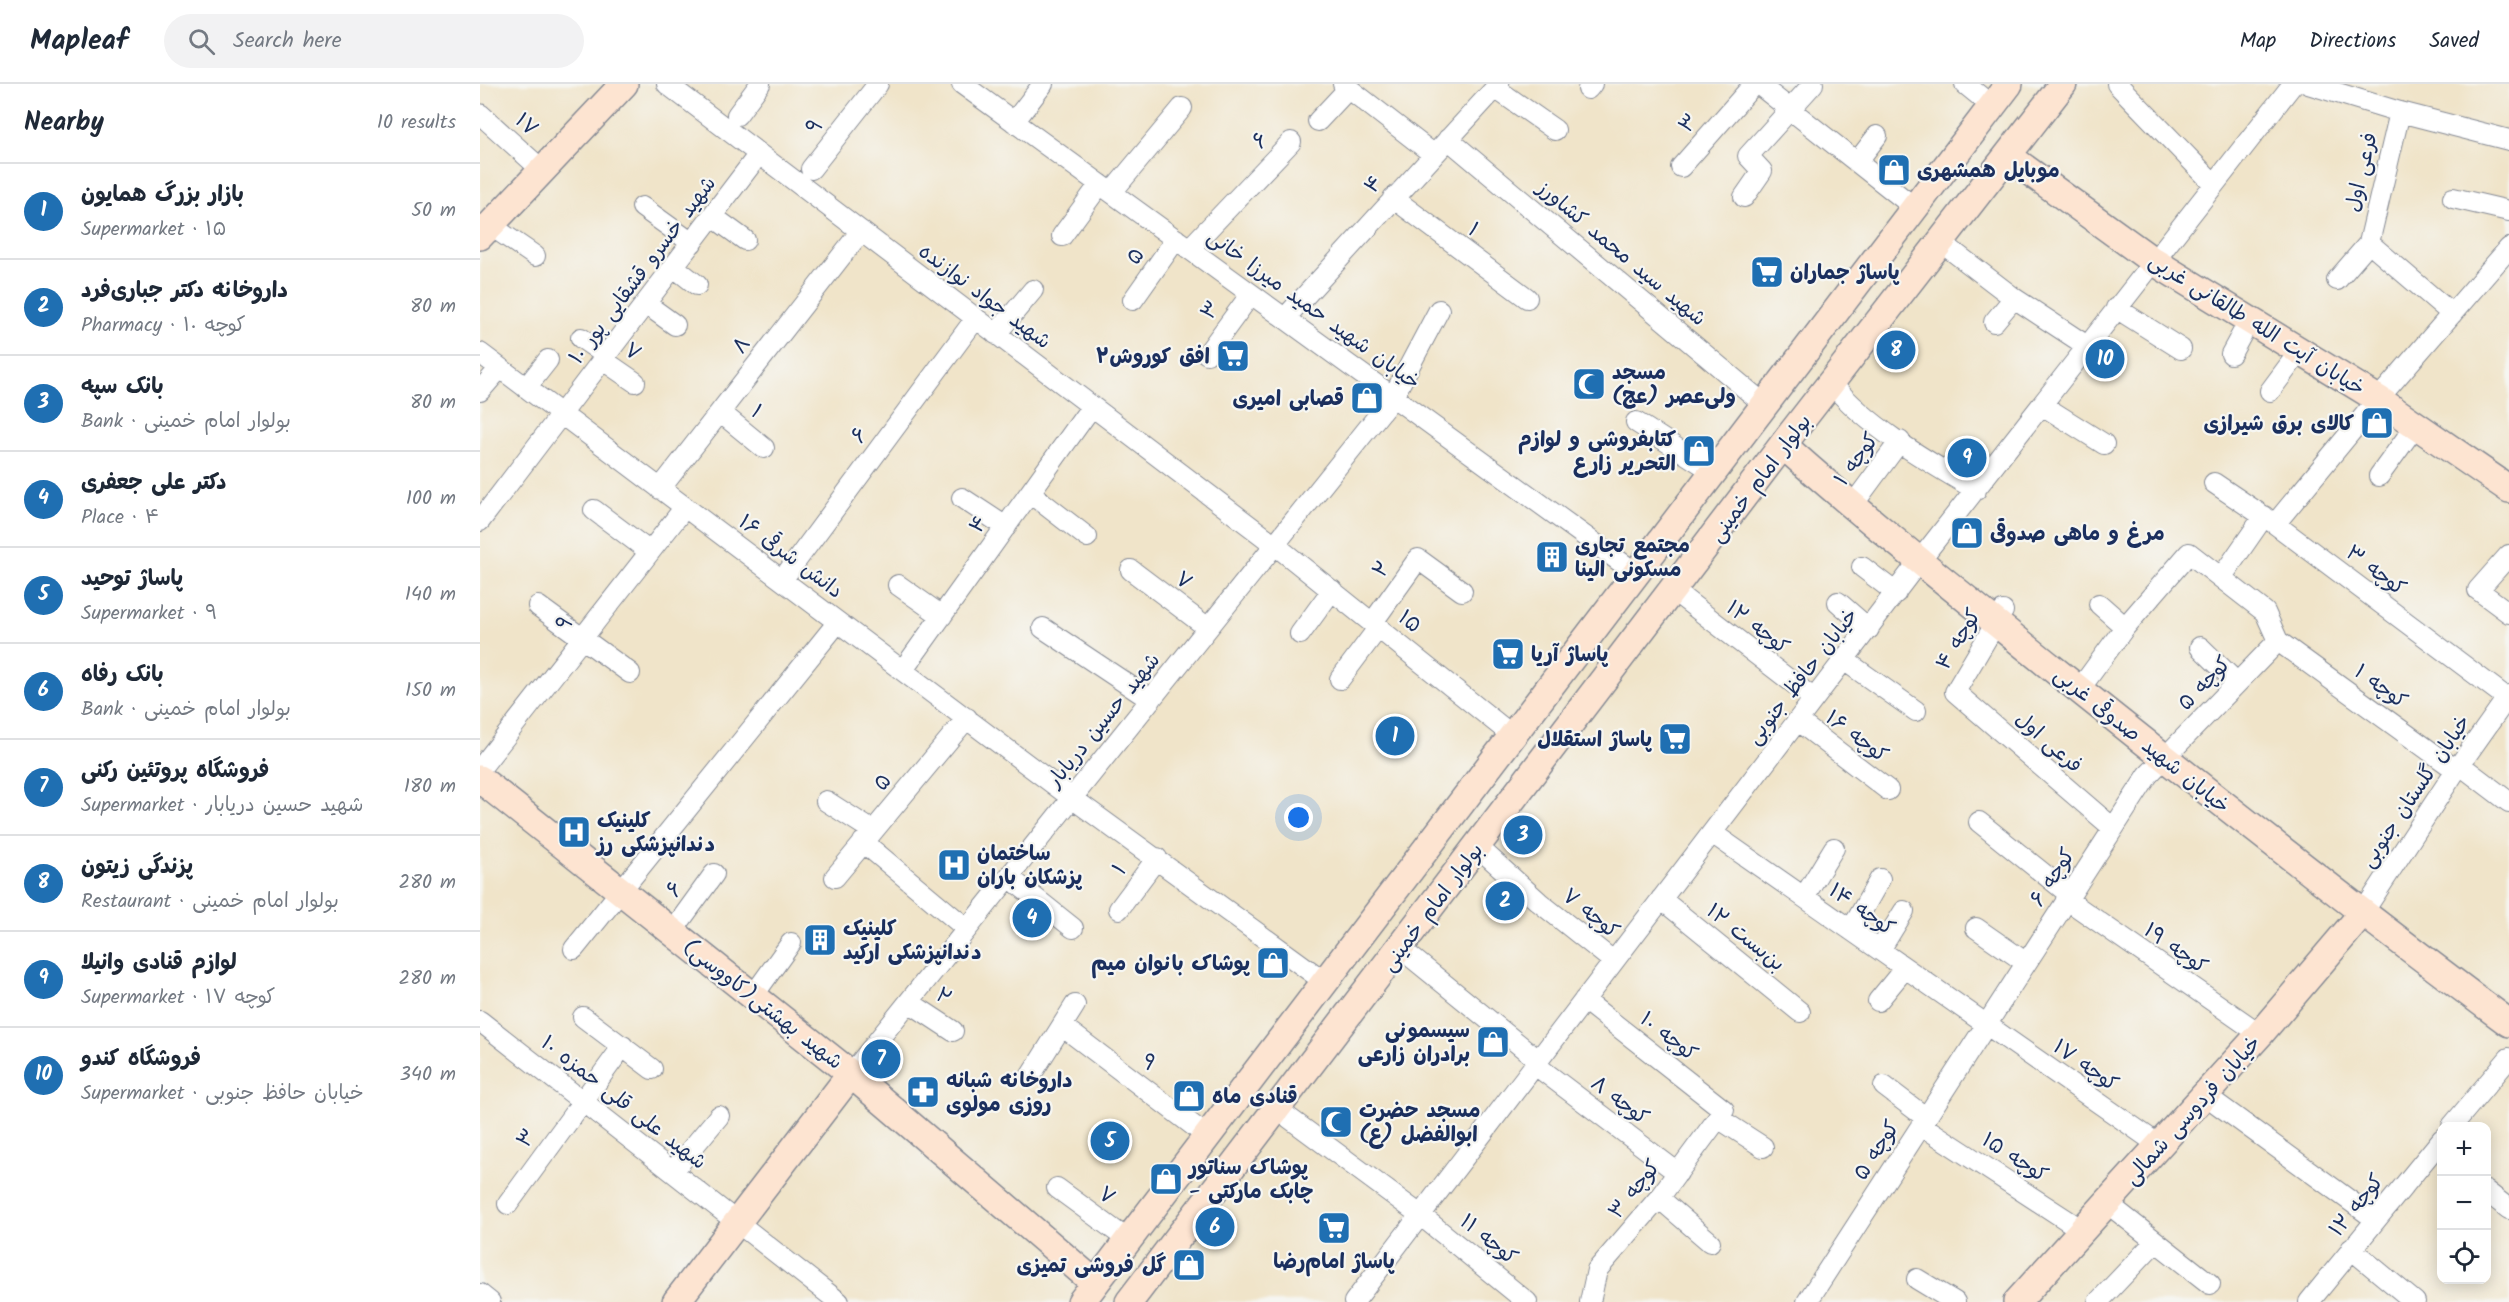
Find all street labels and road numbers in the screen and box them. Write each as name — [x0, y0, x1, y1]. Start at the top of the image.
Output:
street label: ۱۷ — [507, 105, 545, 145]
street label: ۳ — [1671, 107, 1707, 141]
street label: ۹ — [798, 112, 832, 142]
street label: ۶ — [1245, 125, 1278, 157]
street label: فرعی اول — [2337, 129, 2388, 215]
street label: ۴ — [1357, 168, 1392, 202]
street label: شهید خسرو قشقایی پور ۱۰ — [561, 170, 725, 372]
street label: شهید سید محمد کشاورز — [1527, 172, 1713, 335]
street label: ۱ — [1460, 215, 1486, 246]
street label: خیابان شهید حمید میرزا خانی — [1200, 221, 1427, 399]
street label: شهید جواد نوازنده — [911, 236, 1058, 358]
street label: ۵ — [1119, 241, 1154, 272]
street label: خیابان آیت الله طالقانی غربی — [2142, 245, 2371, 405]
street label: ۳ — [1193, 294, 1230, 328]
street label: ۸ — [725, 330, 760, 362]
street label: ۷ — [617, 334, 648, 370]
street label: ۱ — [743, 397, 769, 427]
street label: بولوار امام خمینی — [1702, 407, 1821, 550]
street label: ۶ — [843, 421, 877, 451]
street label: کوچه ۱ — [1827, 426, 1888, 493]
street label: دانش شرقی ۱۶ — [731, 507, 850, 608]
street label: ۴ — [961, 509, 997, 541]
street label: کوچه ۳ — [2338, 537, 2412, 605]
street label: ۲ — [1365, 554, 1400, 585]
street label: ۷ — [1167, 564, 1199, 599]
street label: کوچه ۱۲ — [1718, 593, 1796, 664]
street label: خیابان حافظ جنوبی — [1739, 601, 1867, 753]
street label: ۱۵ — [1390, 602, 1428, 642]
street label: کوچه ۴ — [1928, 603, 1991, 677]
street label: ۹ — [548, 609, 582, 639]
street label: شهید حسین دریابار — [1038, 646, 1169, 797]
street label: کوچه ۵ — [2170, 649, 2240, 719]
street label: کوچه ۱ — [2347, 657, 2414, 718]
street label: خیابان شهید صدوقی غربی — [2046, 660, 2236, 823]
street label: کوچه ۱۶ — [1818, 702, 1895, 772]
street label: فرعی اول — [2007, 704, 2089, 782]
street label: خیابان گلستان جنوبی — [2353, 708, 2480, 875]
street label: ۵ — [866, 767, 900, 799]
street label: بولوار امام خمینی — [1374, 836, 1493, 979]
street label: کوچه ۶ — [2022, 842, 2085, 914]
street label: ۱ — [1105, 857, 1136, 883]
street label: ۶ — [658, 875, 692, 905]
street label: کوچه ۱۴ — [1821, 875, 1901, 945]
street label: کوچه ۷ — [1554, 881, 1626, 948]
street label: بن‌بست ۱۲ — [1698, 896, 1792, 980]
street label: کوچه ۱۹ — [2136, 915, 2214, 983]
street label: شهید بهشتی(کاووسی) — [675, 932, 850, 1079]
street label: ۲ — [928, 980, 958, 1015]
street label: کوچه ۱۰ — [1632, 1004, 1704, 1070]
street label: شهید علی قلی حمزه ۱۰ — [533, 1028, 713, 1179]
street label: خیابان فردوسی شمالی — [2117, 1029, 2270, 1193]
street label: کوچه ۱۷ — [2045, 1032, 2125, 1101]
street label: ۹ — [1133, 1046, 1163, 1080]
street label: کوچه ۸ — [1583, 1068, 1655, 1134]
street label: کوچه ۵ — [1846, 1114, 1909, 1187]
street label: ۳ — [509, 1122, 546, 1156]
street label: کوچه ۱۵ — [1974, 1124, 2054, 1192]
street label: کوچه ۳ — [1601, 1153, 1670, 1227]
street label: کوچه ۱۲ — [2321, 1167, 2393, 1245]
street label: ۷ — [1090, 1179, 1122, 1214]
street label: کوچه ۱۱ — [1452, 1206, 1524, 1274]

